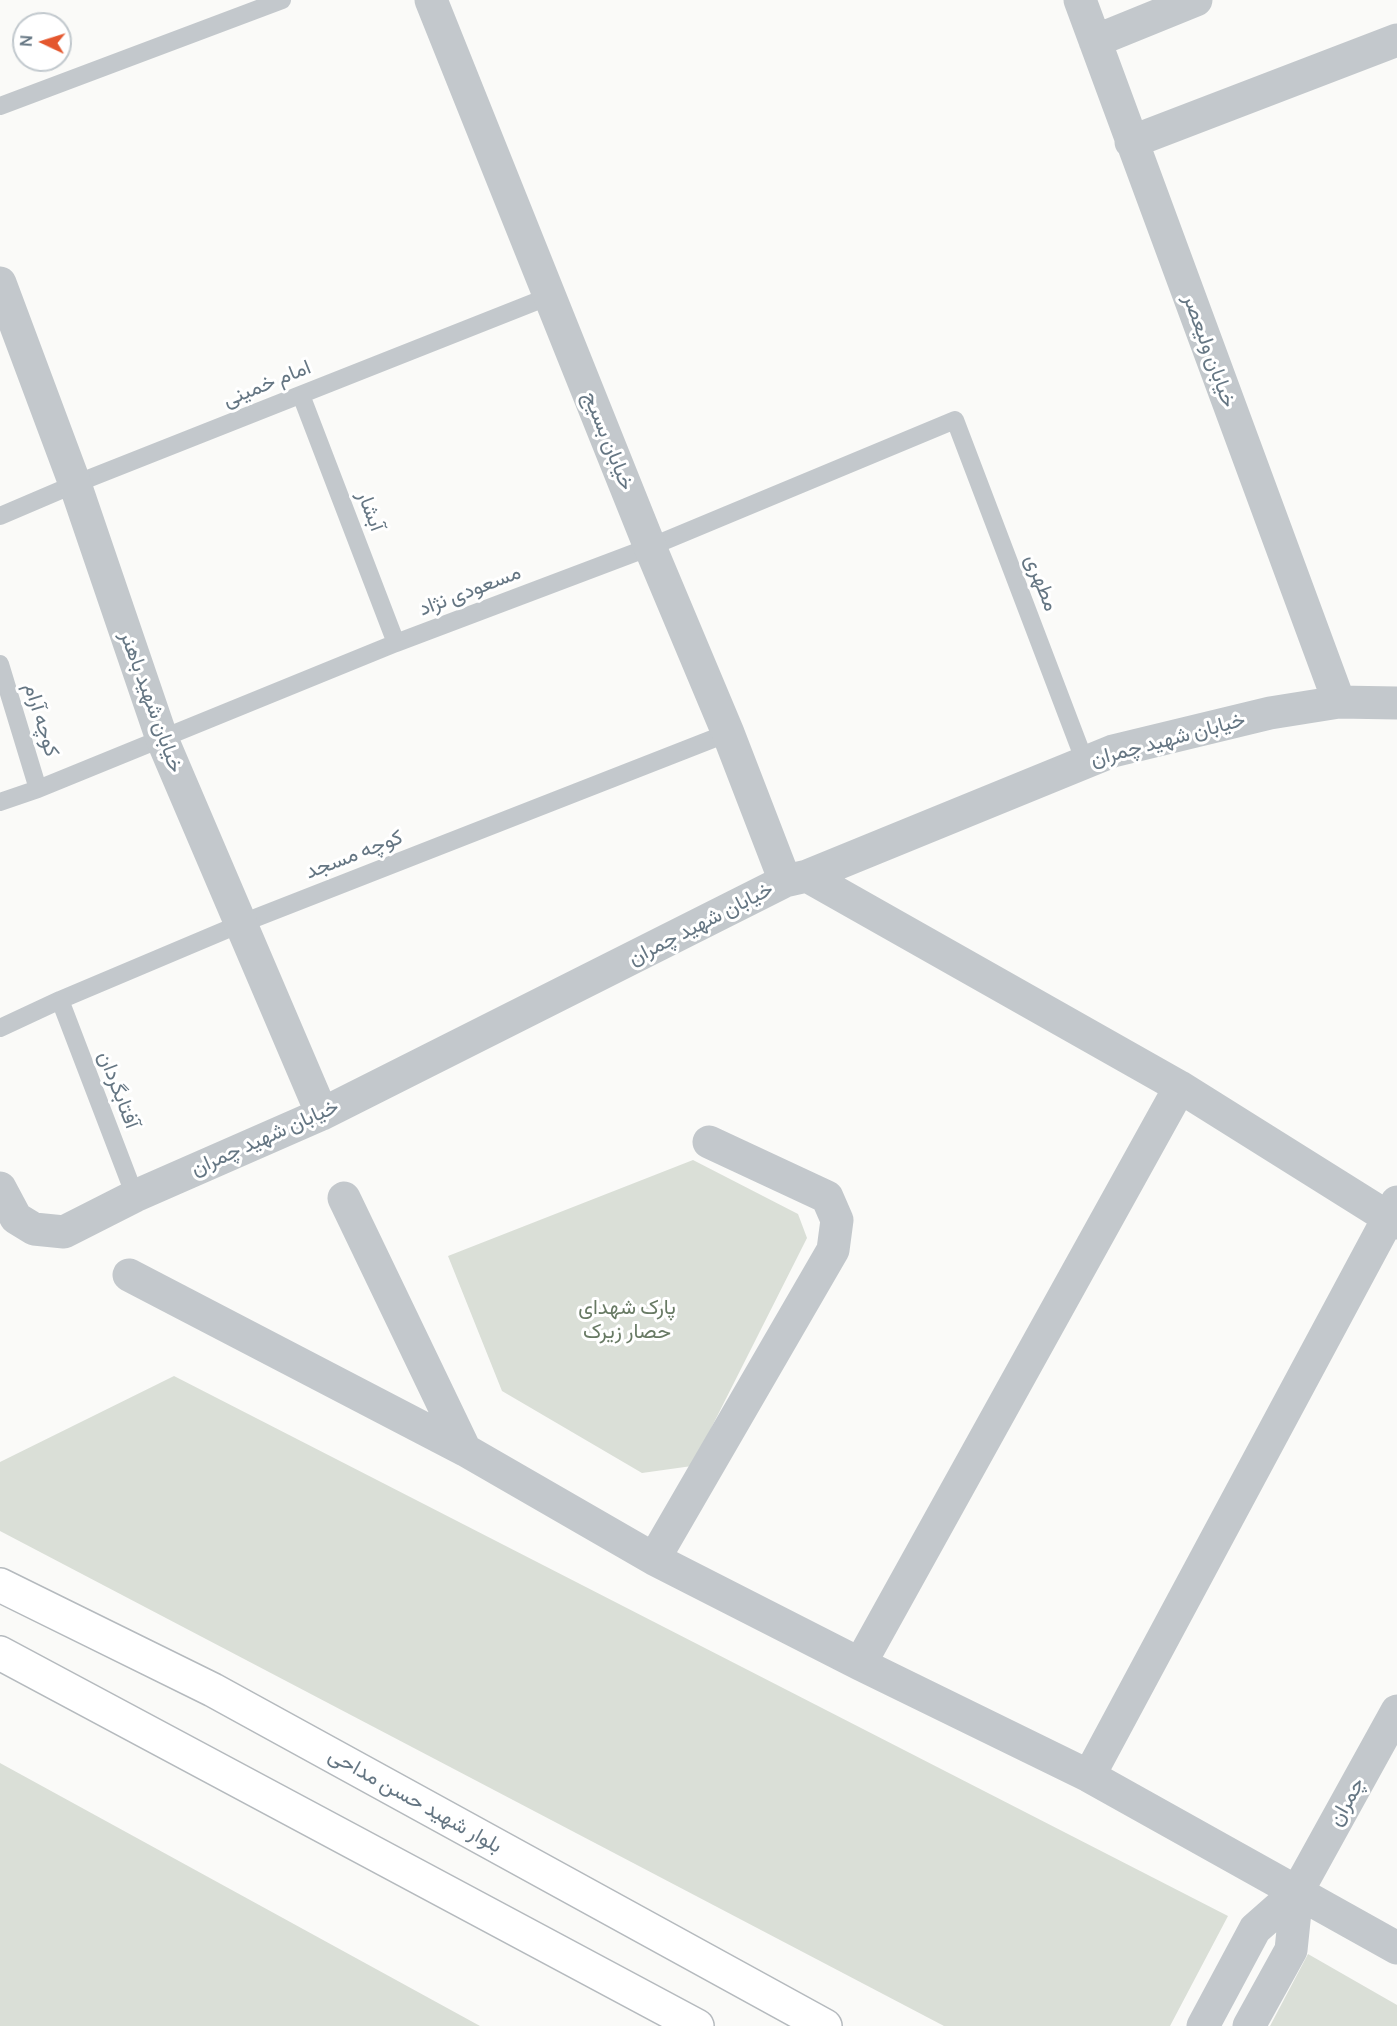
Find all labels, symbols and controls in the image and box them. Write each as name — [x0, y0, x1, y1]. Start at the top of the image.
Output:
north arrow — [12, 12, 72, 72]
text: N — [15, 34, 37, 47]
street label: خیابان ولیعصر — [1177, 291, 1241, 411]
street label: امام خمینی — [219, 355, 315, 413]
street label: خیابان بسیج — [577, 388, 639, 494]
street label: آبشار — [351, 487, 389, 535]
street label: مطهری — [1019, 551, 1063, 615]
street label: مسعودی نژاد — [415, 560, 525, 622]
street label: خیابان شهید باهنر — [114, 628, 188, 776]
street label: کوچه آرام — [18, 680, 64, 760]
street label: خیابان شهید چمران — [1088, 707, 1248, 773]
street label: کوچه مسجد — [302, 825, 406, 885]
street label: خیابان شهید چمران — [624, 877, 778, 971]
street label: آفتابگردان — [92, 1048, 144, 1132]
street label: خیابان شهید چمران — [187, 1094, 343, 1182]
park label: پارک شهدای حصار زیرک — [578, 1295, 676, 1345]
street label: بلوار شهید حسن مداحی — [324, 1743, 506, 1859]
street label: چمران — [1323, 1773, 1371, 1831]

